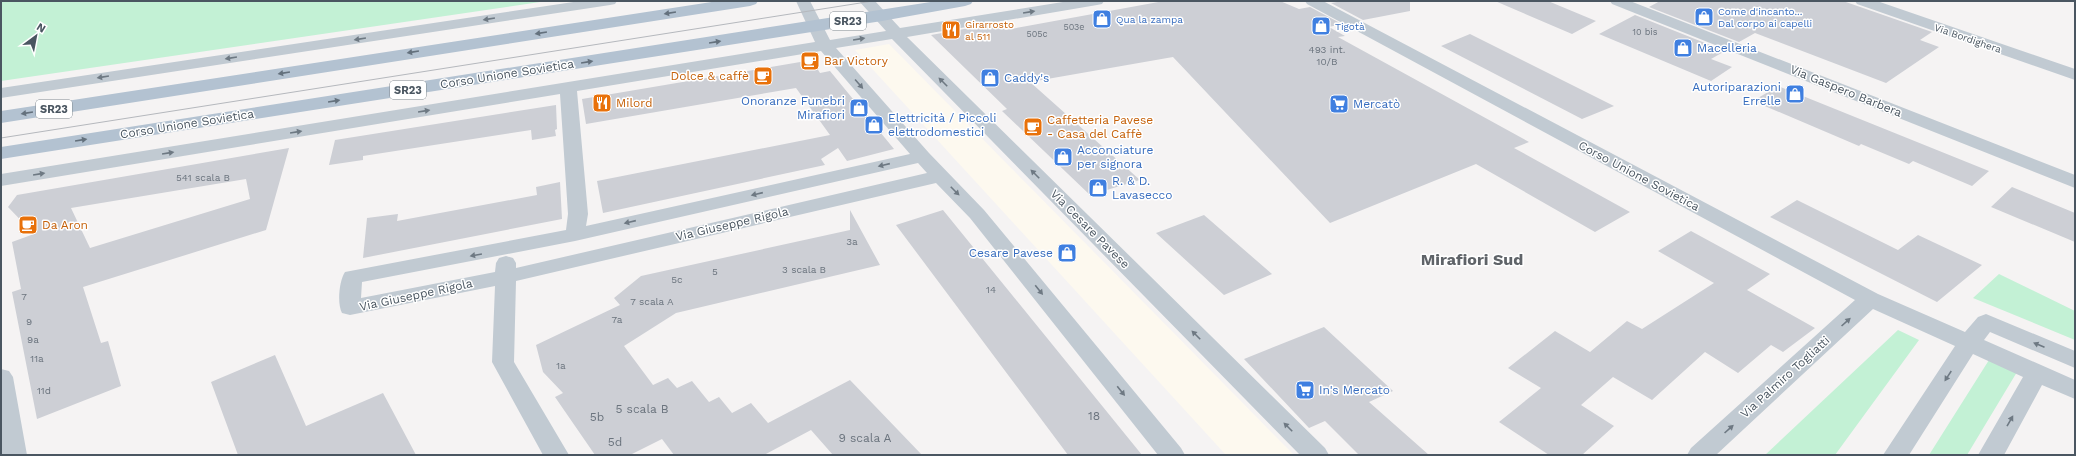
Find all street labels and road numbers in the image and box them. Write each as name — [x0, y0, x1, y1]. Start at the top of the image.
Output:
road number: SR23 — [830, 12, 866, 30]
street label: Via Bordighera — [1933, 22, 2003, 55]
street label: Corso Unione Sovietica — [439, 56, 575, 91]
street label: Via Gaspero Barbera — [1788, 62, 1904, 120]
road number: SR23 — [390, 81, 426, 99]
road number: SR23 — [36, 100, 72, 118]
street label: Corso Unione Sovietica — [119, 106, 255, 141]
street label: Corso Unione Sovietica — [1576, 138, 1702, 214]
street label: Via Cesare Pavese — [1048, 187, 1132, 271]
street label: Via Giuseppe Rigola — [674, 204, 790, 244]
street label: Via Giuseppe Rigola — [358, 276, 474, 314]
street label: Via Palmiro Togliatti — [1738, 333, 1832, 421]

